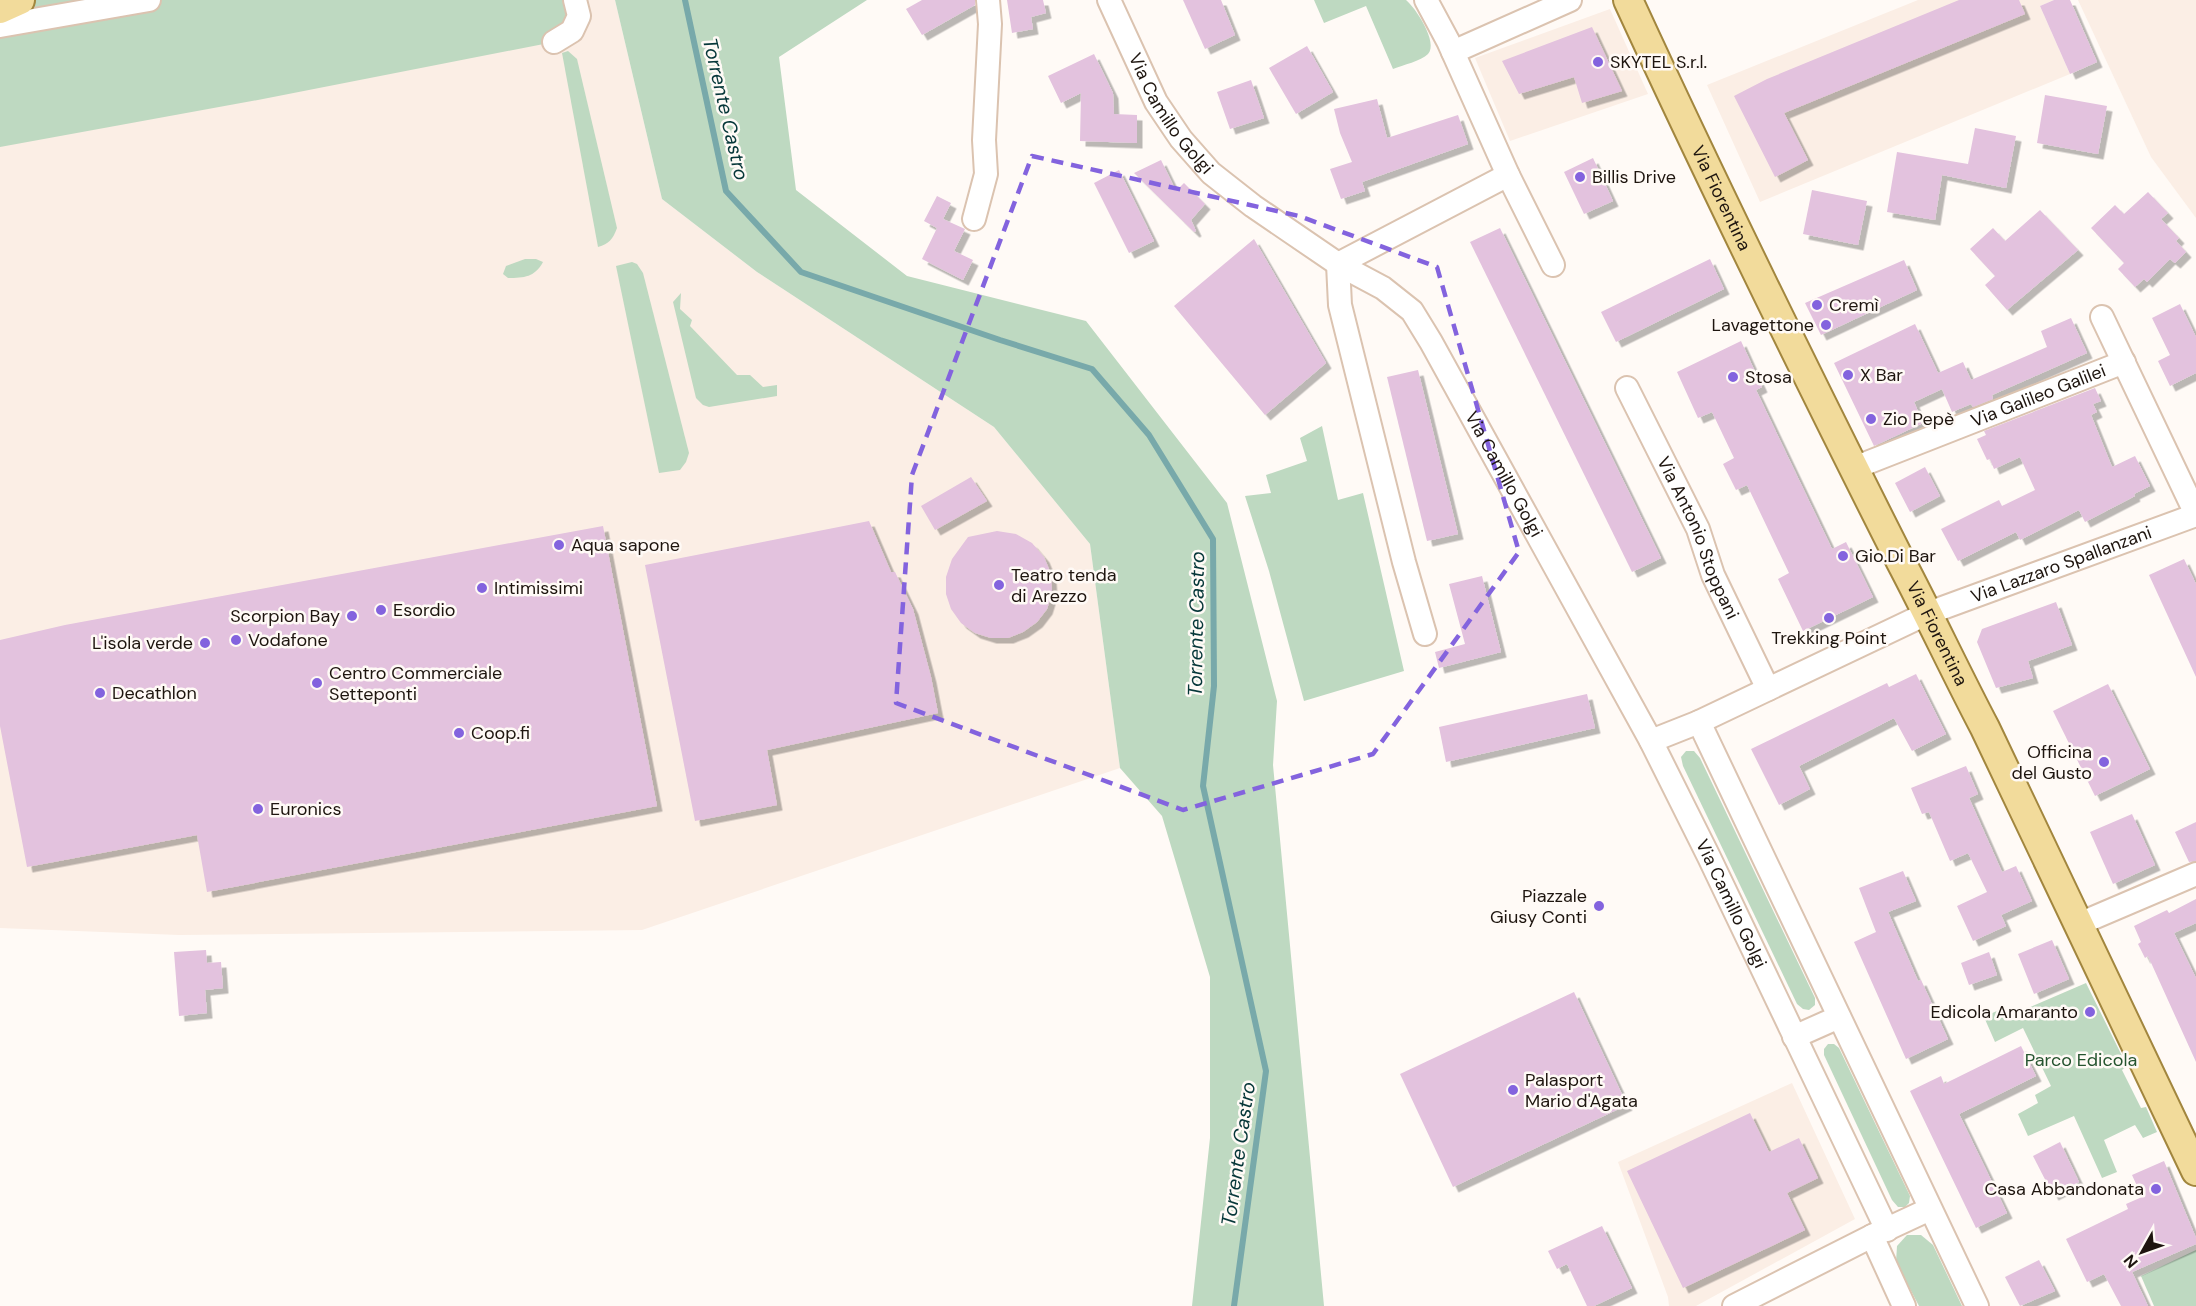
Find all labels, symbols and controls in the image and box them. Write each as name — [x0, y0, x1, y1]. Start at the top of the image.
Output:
water label: Torrente Castro — [697, 35, 755, 183]
street label: Via Camillo Golgi — [1123, 49, 1219, 179]
place label: SKYTEL S.r.l. — [1610, 50, 1707, 74]
marker: SKYTEL S.r.l. — [1591, 55, 1605, 69]
street label: Via Fiorentina — [1686, 142, 1757, 255]
place label: Billis Drive — [1592, 165, 1676, 189]
marker: Billis Drive — [1573, 170, 1587, 184]
place label: Cremì — [1829, 293, 1879, 317]
marker: Cremì — [1810, 298, 1824, 312]
place label: Lavagettone — [1712, 313, 1814, 337]
marker: Lavagettone — [1819, 318, 1833, 332]
street label: Via Galileo Galilei — [1967, 358, 2109, 433]
place label: X Bar — [1860, 363, 1903, 387]
place label: Stosa — [1745, 365, 1792, 389]
marker: X Bar — [1841, 368, 1855, 382]
marker: Stosa — [1726, 370, 1740, 384]
street label: Via Camillo Golgi — [1460, 407, 1548, 541]
place label: Zio Pepè — [1883, 407, 1954, 431]
marker: Zio Pepè — [1864, 412, 1878, 426]
street label: Via Antonio Stoppani — [1651, 452, 1745, 623]
street label: Via Lazzaro Spallanzani — [1967, 520, 2155, 609]
place label: Aqua sapone — [571, 533, 680, 557]
marker: Aqua sapone — [552, 538, 566, 552]
place label: Gio.Di Bar — [1855, 544, 1936, 568]
marker: Gio.Di Bar — [1836, 549, 1850, 563]
water label: Torrente Castro — [1182, 551, 1210, 697]
place label: Teatro tenda di Arezzo — [1011, 563, 1117, 608]
place label: Intimissimi — [494, 576, 583, 600]
street label: Via Fiorentina — [1901, 577, 1973, 690]
marker: Teatro tenda di Arezzo — [992, 578, 1006, 592]
marker: Intimissimi — [475, 581, 489, 595]
place label: Esordio — [393, 598, 455, 622]
marker: Esordio — [374, 603, 388, 617]
place label: Scorpion Bay — [230, 604, 340, 628]
marker: Scorpion Bay — [345, 609, 359, 623]
marker: Trekking Point — [1822, 611, 1836, 625]
place label: Trekking Point — [1771, 626, 1887, 650]
place label: Vodafone — [248, 628, 328, 652]
place label: L'isola verde — [92, 631, 193, 655]
marker: Vodafone — [229, 633, 243, 647]
marker: L'isola verde — [198, 636, 212, 650]
place label: Centro Commerciale Setteponti — [329, 661, 502, 706]
marker: Centro Commerciale Setteponti — [310, 676, 324, 690]
place label: Decathlon — [112, 681, 197, 705]
marker: Decathlon — [93, 686, 107, 700]
place label: Coop.fi — [471, 721, 530, 745]
marker: Coop.fi — [452, 726, 466, 740]
place label: Officina del Gusto — [2012, 740, 2092, 785]
marker: Officina del Gusto — [2097, 755, 2111, 769]
place label: Euronics — [270, 797, 341, 821]
marker: Euronics — [251, 802, 265, 816]
street label: Via Camillo Golgi — [1690, 835, 1772, 972]
place label: Piazzale Giusy Conti — [1490, 884, 1587, 929]
marker: Piazzale Giusy Conti — [1592, 899, 1606, 913]
place label: Edicola Amaranto — [1931, 1000, 2078, 1024]
marker: Edicola Amaranto — [2083, 1005, 2097, 1019]
park label: Parco Edicola — [2025, 1048, 2137, 1072]
place label: Palasport Mario d'Agata — [1525, 1068, 1638, 1113]
water label: Torrente Castro — [1215, 1080, 1261, 1228]
marker: Palasport Mario d'Agata — [1506, 1083, 1520, 1097]
place label: Casa Abbandonata — [1984, 1177, 2144, 1201]
marker: Casa Abbandonata — [2149, 1182, 2163, 1196]
north arrow — [2112, 1222, 2172, 1282]
text: N — [2119, 1250, 2143, 1273]

